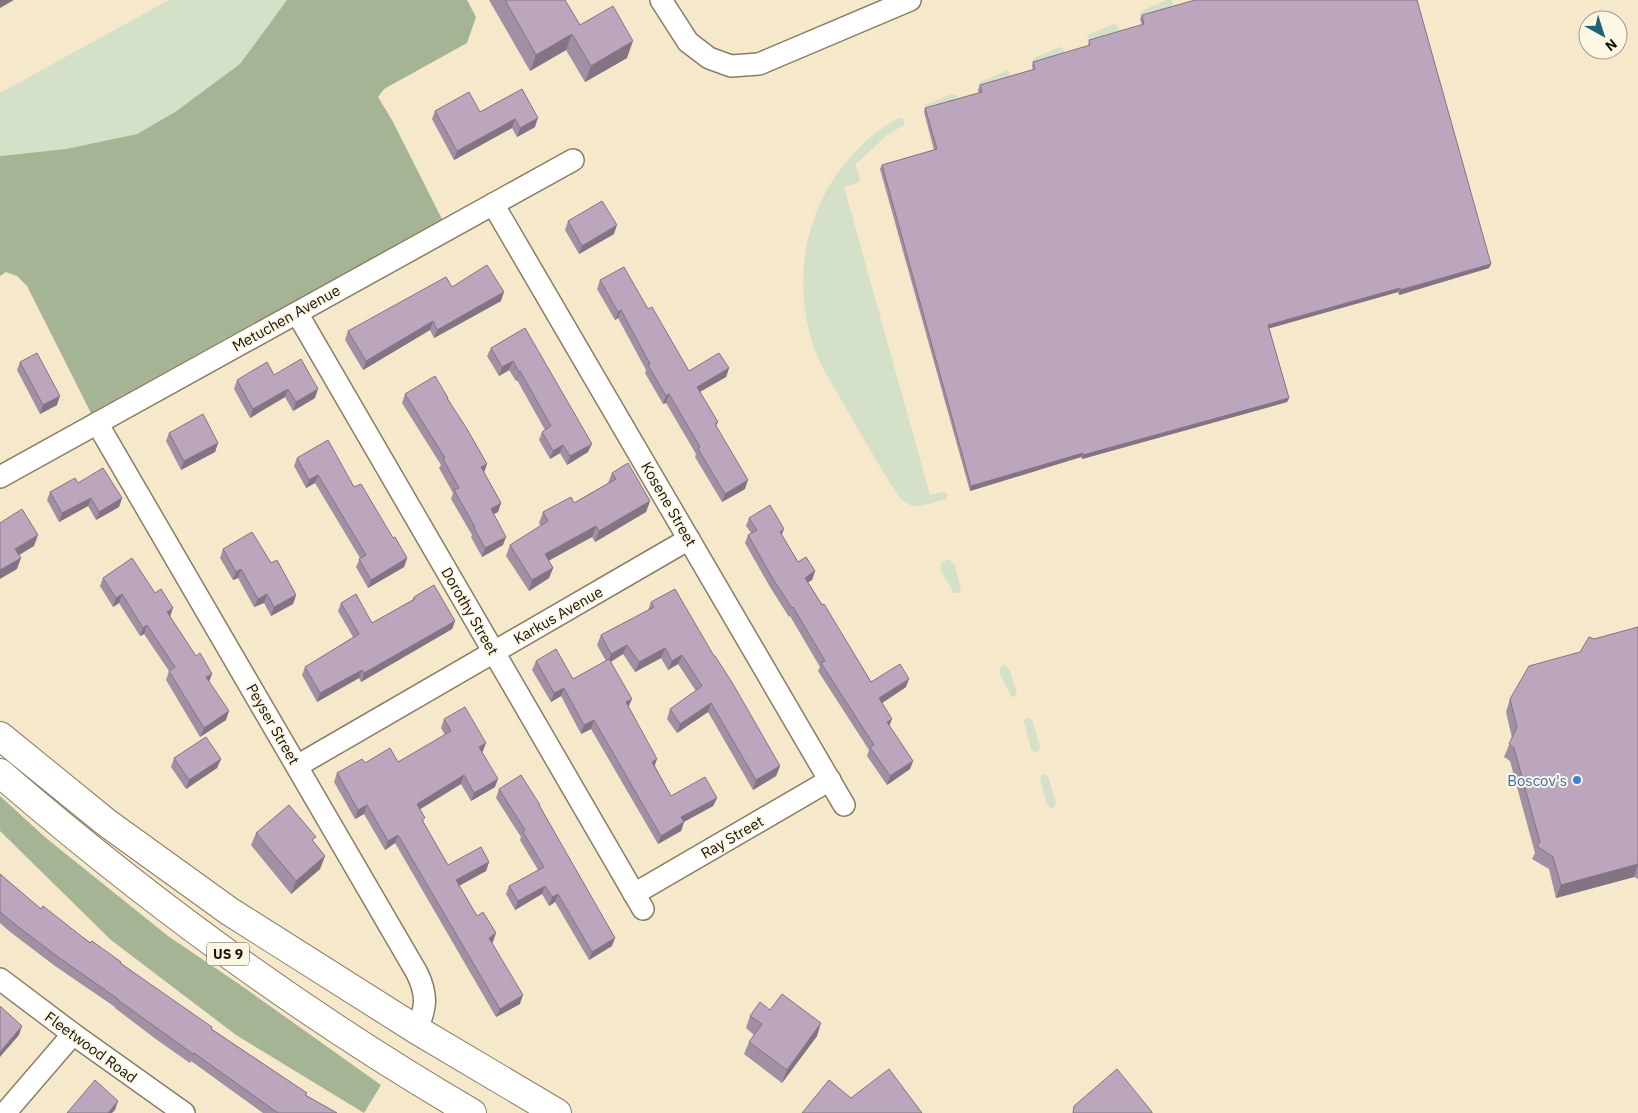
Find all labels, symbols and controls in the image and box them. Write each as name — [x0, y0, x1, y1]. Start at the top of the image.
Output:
north arrow — [1578, 10, 1628, 60]
text: N — [1602, 35, 1621, 55]
street label: Metuchen Avenue — [229, 280, 343, 356]
street label: Kosene Street — [637, 458, 701, 550]
street label: Dorothy Street — [437, 564, 503, 658]
street label: Karkus Avenue — [510, 582, 606, 648]
street label: Peyser Street — [242, 680, 304, 768]
place label: Boscov's — [1507, 771, 1567, 790]
marker: Boscov's — [1571, 774, 1583, 786]
street label: Ray Street — [697, 811, 767, 863]
road number: US 9 — [207, 942, 249, 966]
street label: Fleetwood Road — [41, 1007, 141, 1087]

